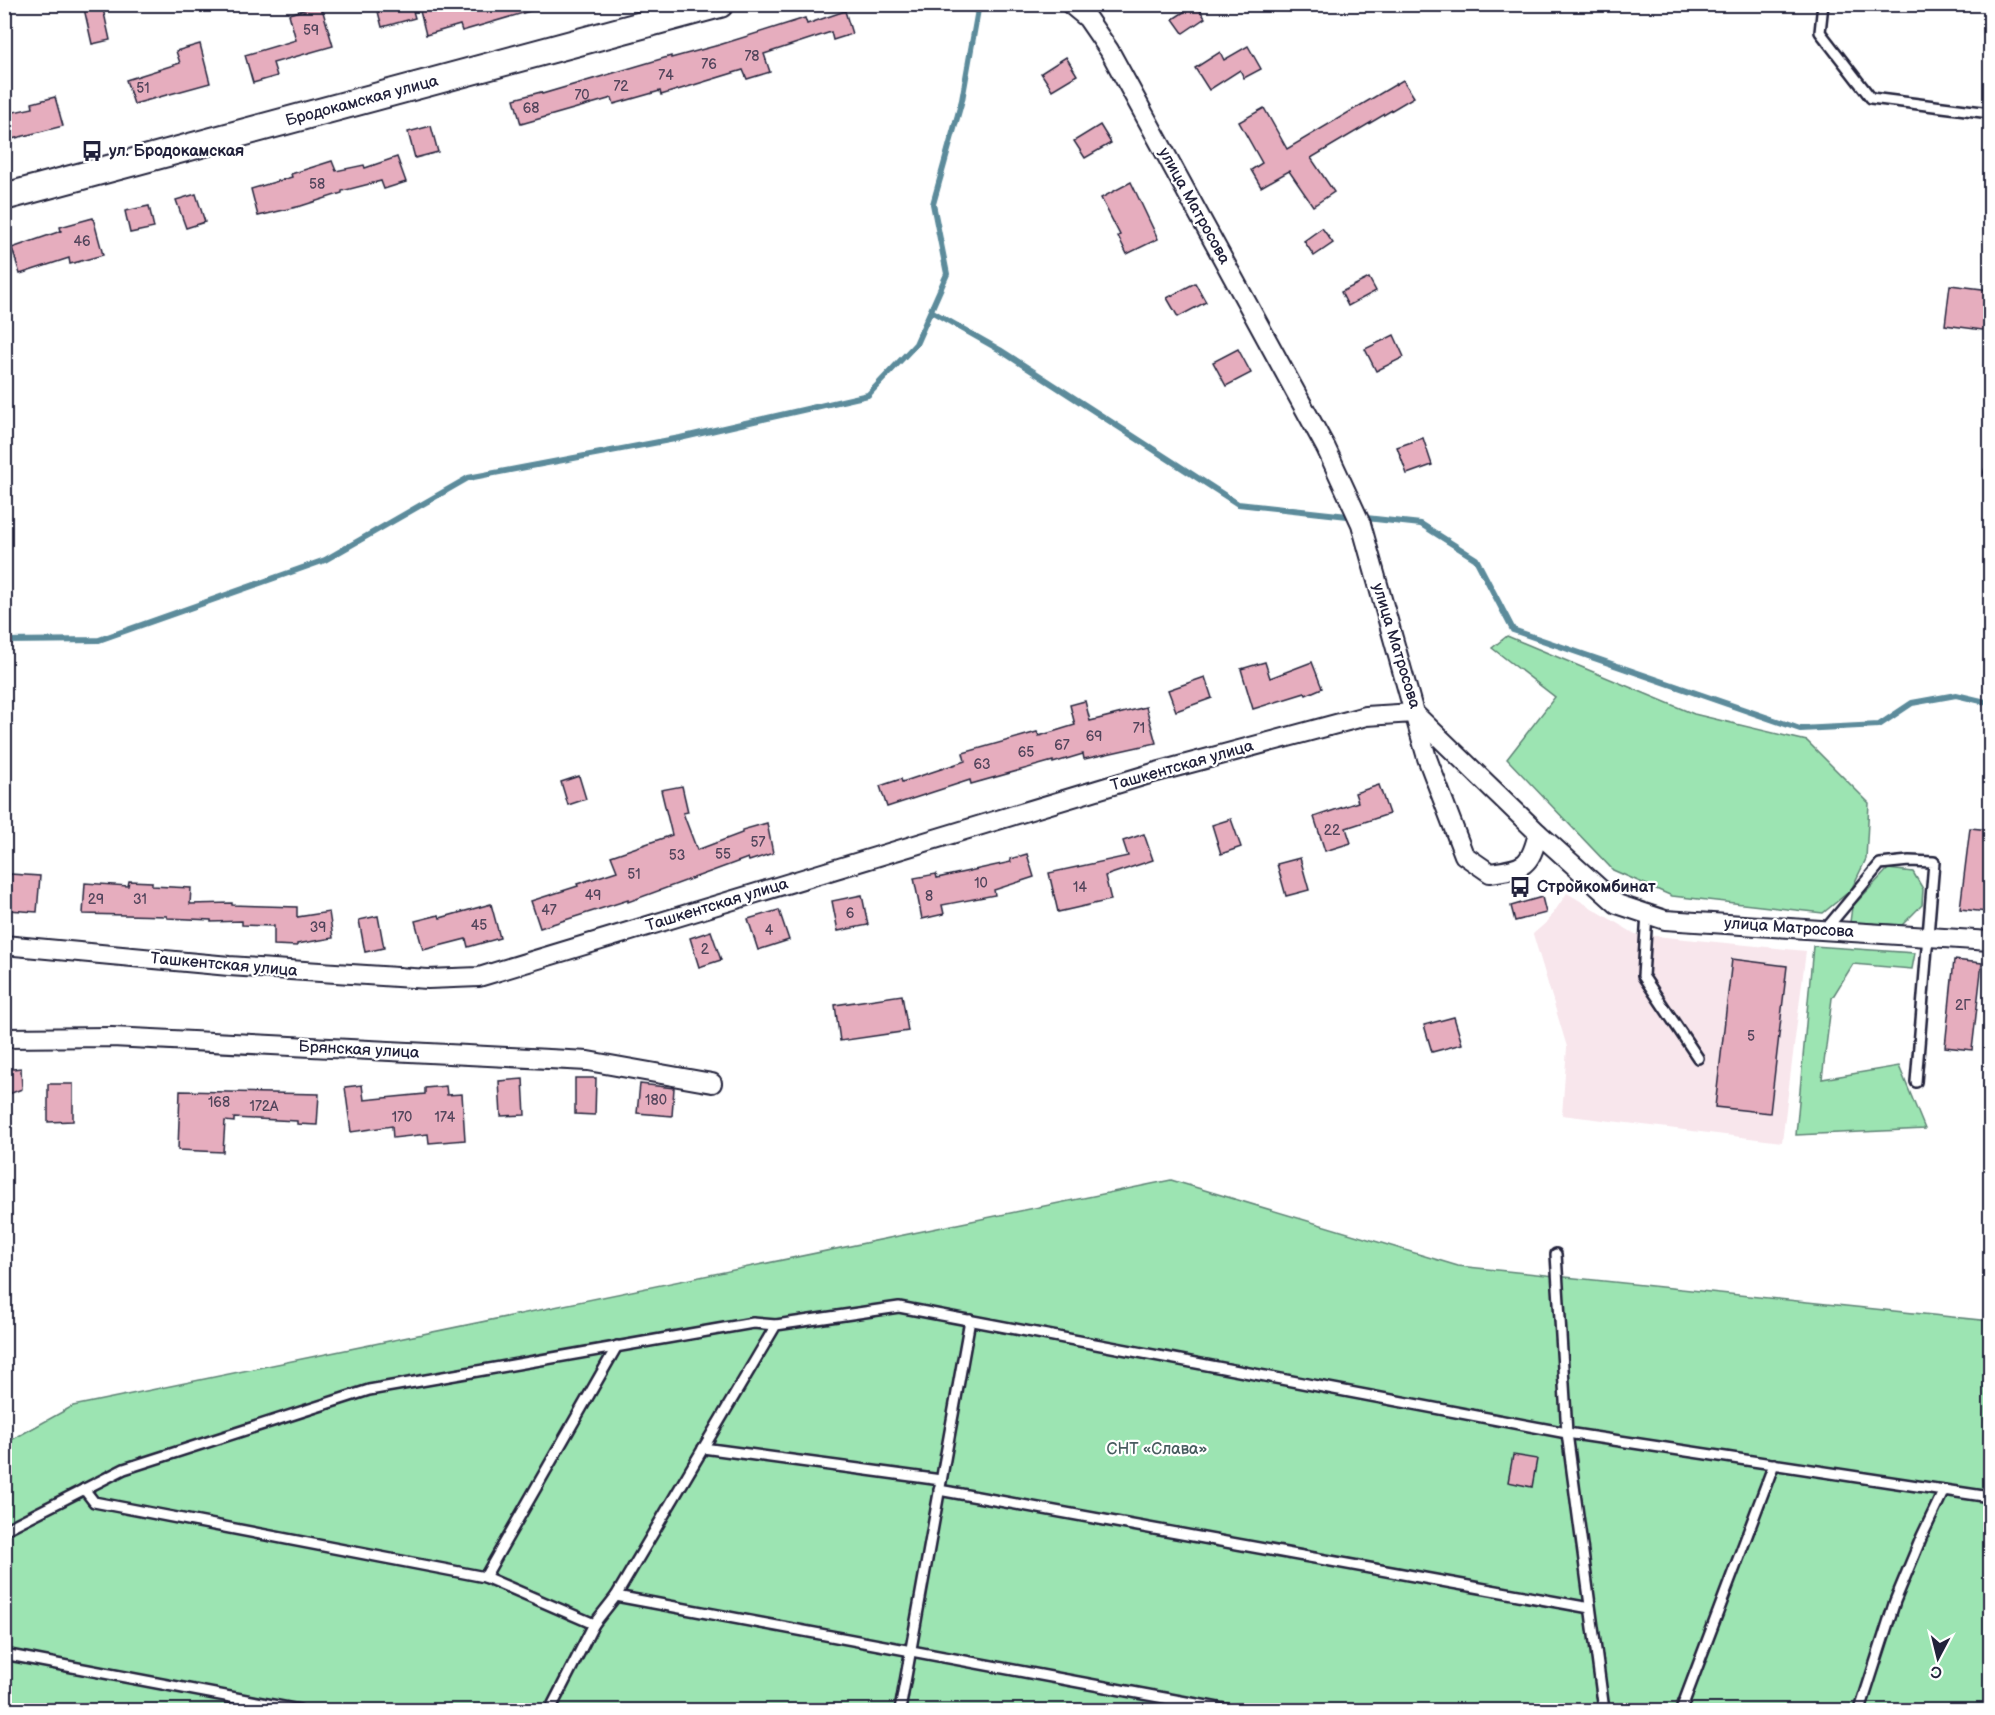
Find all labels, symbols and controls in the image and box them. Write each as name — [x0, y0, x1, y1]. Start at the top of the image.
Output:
house number: 59 — [303, 22, 319, 39]
house number: 78 — [744, 48, 760, 65]
house number: 76 — [701, 56, 717, 73]
house number: 74 — [658, 67, 674, 84]
street label: Бродокамская улица — [284, 71, 441, 131]
house number: 72 — [613, 78, 629, 95]
house number: 51 — [136, 80, 150, 97]
house number: 70 — [574, 87, 590, 104]
house number: 68 — [523, 100, 539, 117]
bus stop icon: ул. Бродокамская — [80, 139, 104, 163]
place label: ул. Бродокамская — [109, 142, 244, 161]
street label: улица Матросова — [1154, 144, 1234, 268]
house number: 58 — [309, 176, 325, 193]
house number: 46 — [73, 233, 91, 250]
street label: улица Матросова — [1368, 581, 1424, 712]
house number: 71 — [1133, 720, 1145, 737]
house number: 69 — [1086, 728, 1102, 745]
street label: Ташкентская улица — [1108, 736, 1256, 795]
house number: 67 — [1054, 737, 1070, 754]
house number: 65 — [1018, 744, 1034, 761]
house number: 63 — [973, 756, 991, 773]
house number: 22 — [1324, 822, 1341, 839]
house number: 57 — [751, 834, 766, 851]
house number: 55 — [715, 846, 731, 863]
house number: 53 — [669, 847, 685, 864]
house number: 51 — [627, 866, 641, 883]
street label: Ташкентская улица — [644, 874, 791, 936]
house number: 10 — [974, 875, 988, 892]
bus stop icon: Стройкомбинат — [1508, 875, 1532, 899]
place label: Стройкомбинат — [1537, 878, 1656, 897]
house number: 14 — [1073, 879, 1087, 896]
house number: 49 — [585, 887, 601, 904]
house number: 8 — [925, 888, 933, 905]
house number: 29 — [88, 891, 104, 908]
house number: 31 — [133, 891, 147, 908]
house number: 47 — [541, 902, 557, 919]
house number: 6 — [846, 905, 855, 922]
street label: улица Матросова — [1723, 914, 1855, 942]
house number: 45 — [471, 917, 487, 934]
house number: 39 — [310, 919, 326, 936]
house number: 4 — [765, 922, 774, 939]
house number: 2 — [701, 941, 710, 958]
street label: Ташкентская улица — [150, 949, 299, 981]
house number: 2Г — [1955, 997, 1971, 1014]
house number: 5 — [1747, 1028, 1755, 1045]
street label: Брянская улица — [298, 1037, 420, 1063]
house number: 180 — [645, 1092, 667, 1109]
house number: 168 — [208, 1094, 230, 1111]
house number: 172А — [249, 1098, 279, 1115]
house number: 170 — [392, 1109, 412, 1126]
house number: 174 — [435, 1109, 456, 1126]
park label: СНТ «Слава» — [1107, 1440, 1208, 1459]
north arrow — [1908, 1628, 1968, 1688]
text: С — [1930, 1661, 1943, 1682]

